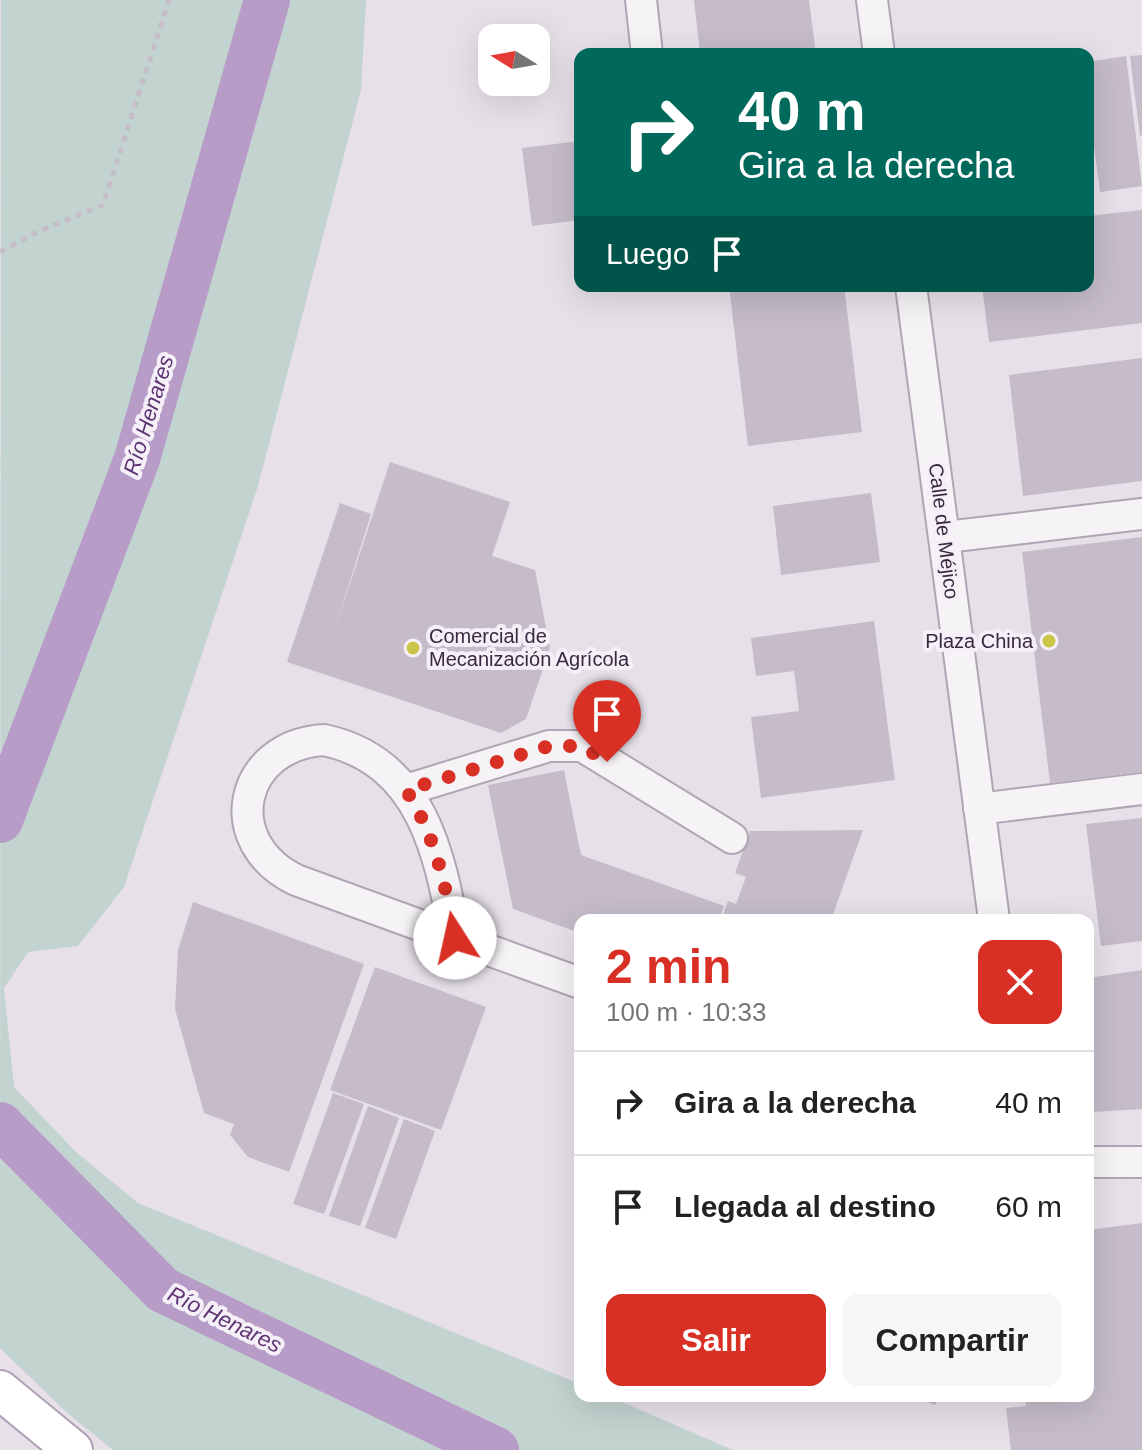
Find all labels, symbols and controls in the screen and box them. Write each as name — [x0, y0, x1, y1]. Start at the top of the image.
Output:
north arrow — [478, 24, 550, 96]
map controls — [478, 24, 550, 96]
text: 40 m — [738, 79, 866, 142]
icon: right — [606, 80, 710, 184]
text: Gira a la derecha — [738, 145, 1014, 186]
icon: arrive — [705, 232, 749, 276]
text: Luego — [606, 237, 689, 270]
water label: Río Henares — [118, 352, 178, 478]
street label: Calle de Méjico — [925, 462, 963, 600]
place label: Comercial de Mecanización Agrícola — [429, 625, 630, 670]
place label: Plaza China — [925, 630, 1034, 652]
marker: Plaza China — [1040, 632, 1058, 650]
marker: Comercial de Mecanización Agrícola — [404, 639, 422, 657]
pin — [573, 680, 641, 762]
icon: arrive — [585, 692, 629, 736]
position arrow — [413, 896, 497, 980]
text: 2 min — [606, 940, 731, 993]
button: close — [978, 940, 1062, 1024]
text: 100 m · 10:33 — [606, 997, 766, 1027]
icon: right — [606, 1081, 650, 1125]
text: Gira a la derecha — [674, 1086, 916, 1119]
text: 40 m — [995, 1086, 1062, 1119]
icon: arrive — [606, 1185, 650, 1229]
text: Llegada al destino — [674, 1190, 936, 1223]
text: 60 m — [995, 1190, 1062, 1223]
water label: Río Henares — [164, 1281, 286, 1358]
button: Salir — [606, 1294, 826, 1386]
button: Compartir — [842, 1294, 1062, 1386]

